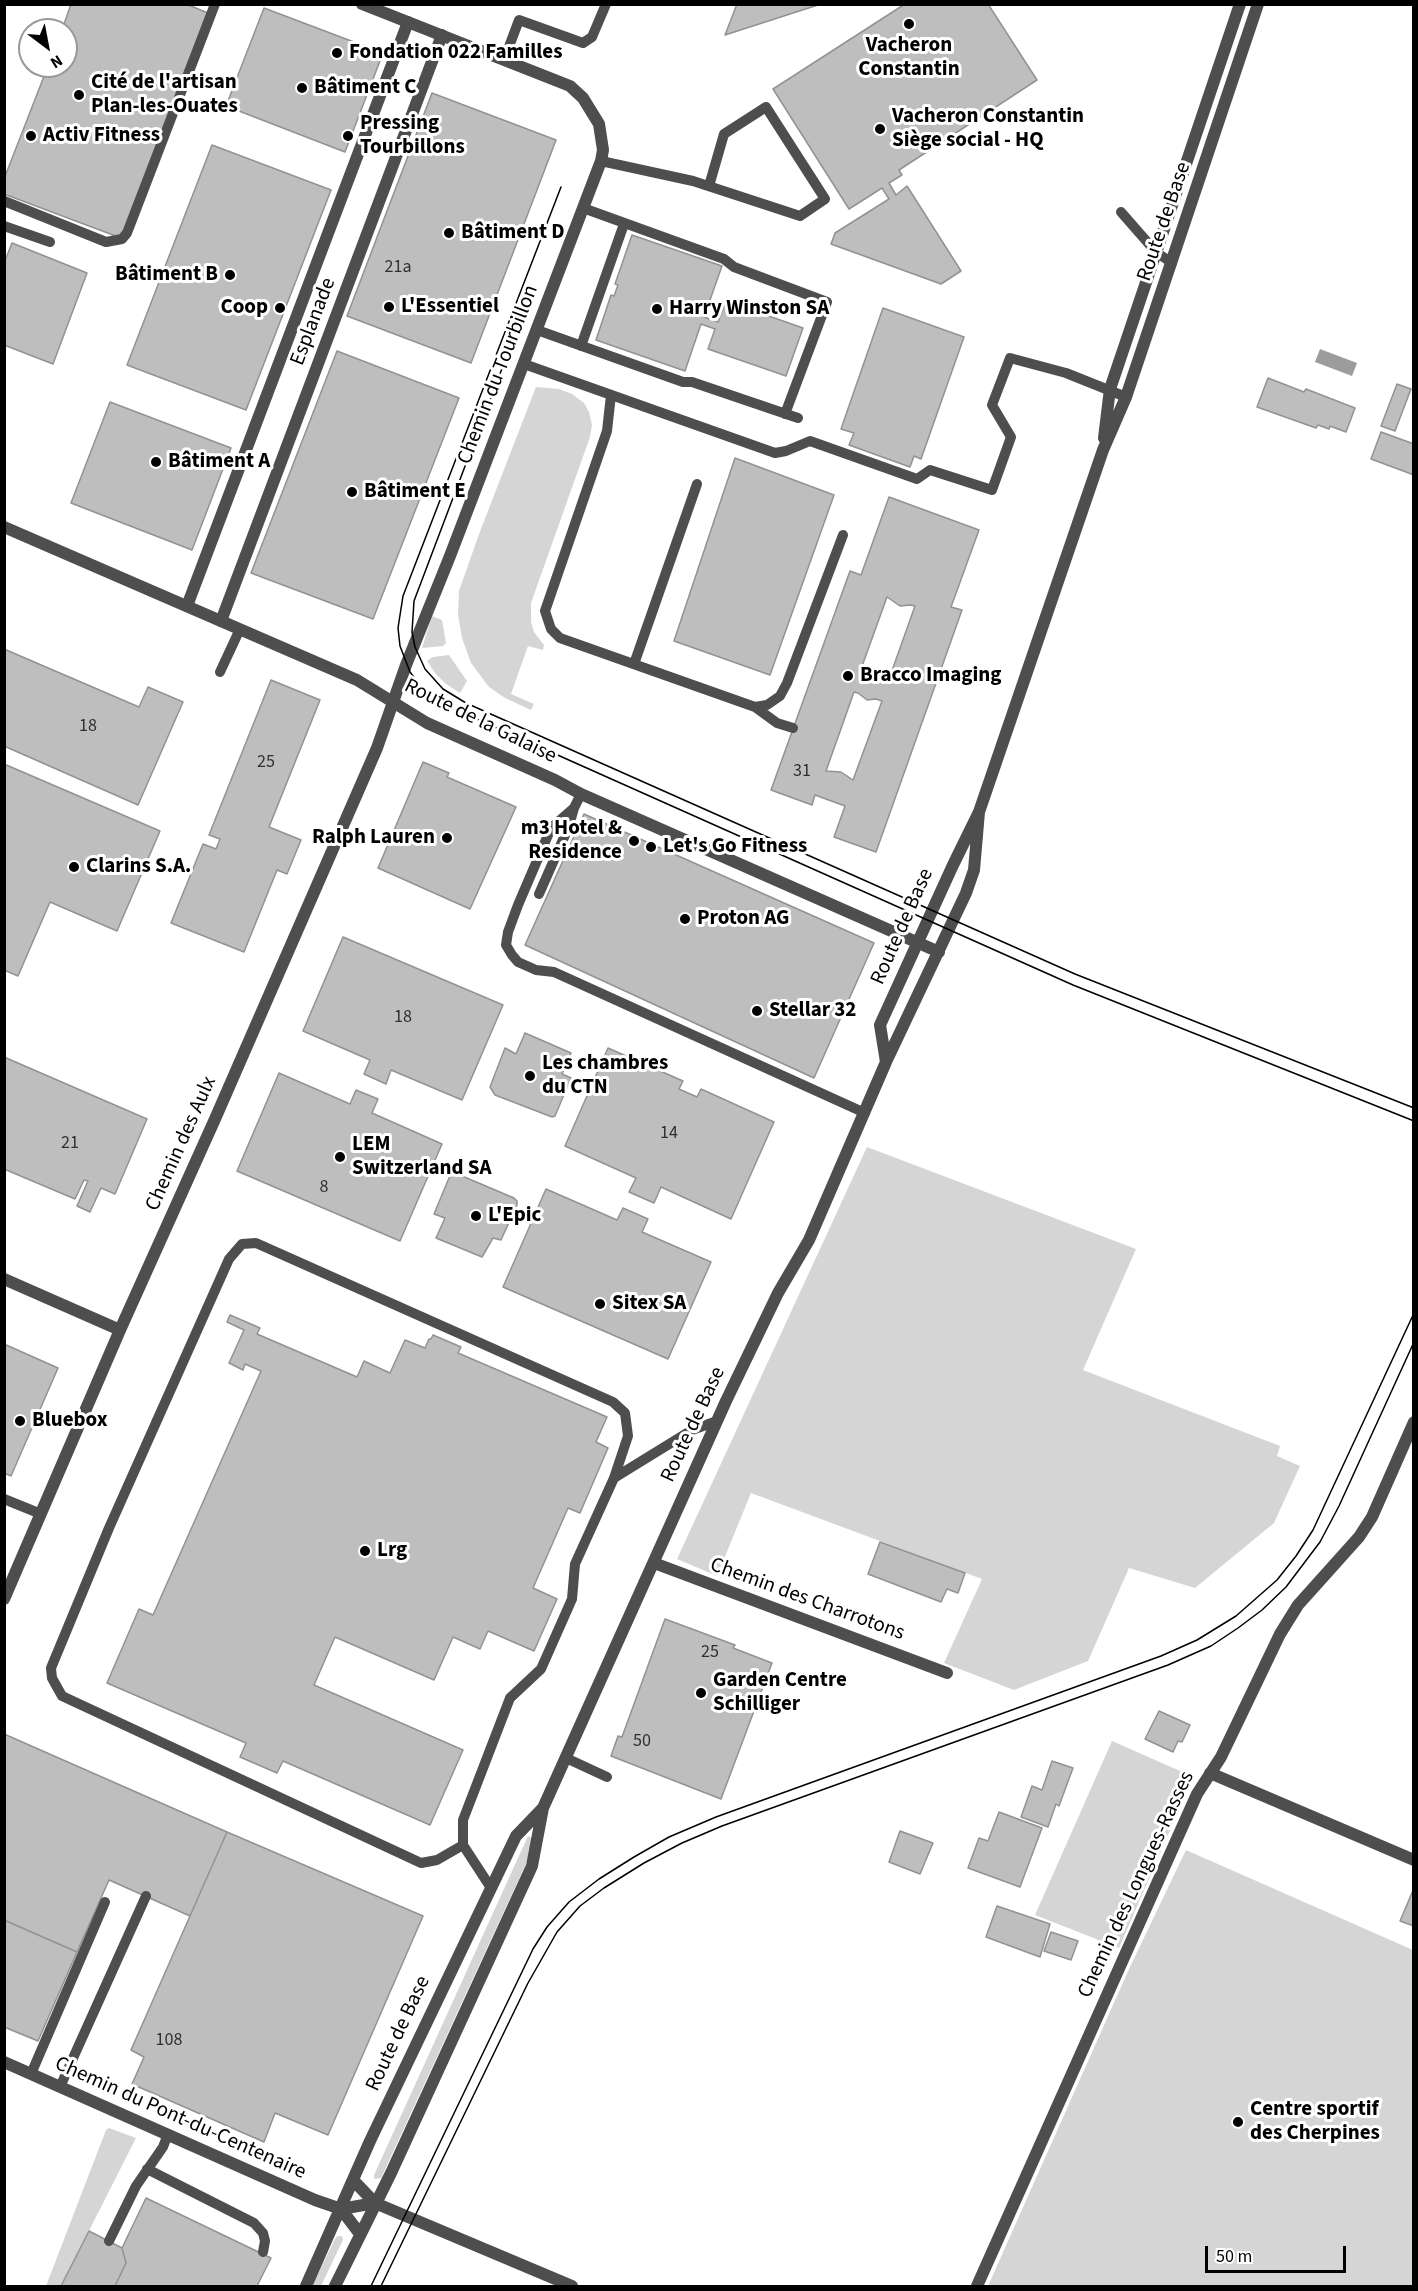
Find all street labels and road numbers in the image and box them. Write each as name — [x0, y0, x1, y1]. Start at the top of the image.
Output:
street label: Route de Base — [1133, 159, 1197, 285]
street label: Esplanade — [286, 275, 342, 369]
street label: Chemin du Tourbillon — [453, 282, 545, 468]
street label: Route de la Galaise — [400, 674, 560, 770]
street label: Route de Base — [866, 865, 940, 989]
street label: Chemin des Aulx — [141, 1073, 223, 1215]
street label: Route de Base — [656, 1363, 732, 1487]
street label: Chemin des Charrotons — [706, 1553, 908, 1647]
street label: Chemin des Longues-Rasses — [1073, 1768, 1201, 2002]
street label: Route de Base — [361, 1972, 437, 2096]
street label: Chemin du Pont-du-Centenaire — [51, 2052, 309, 2186]

